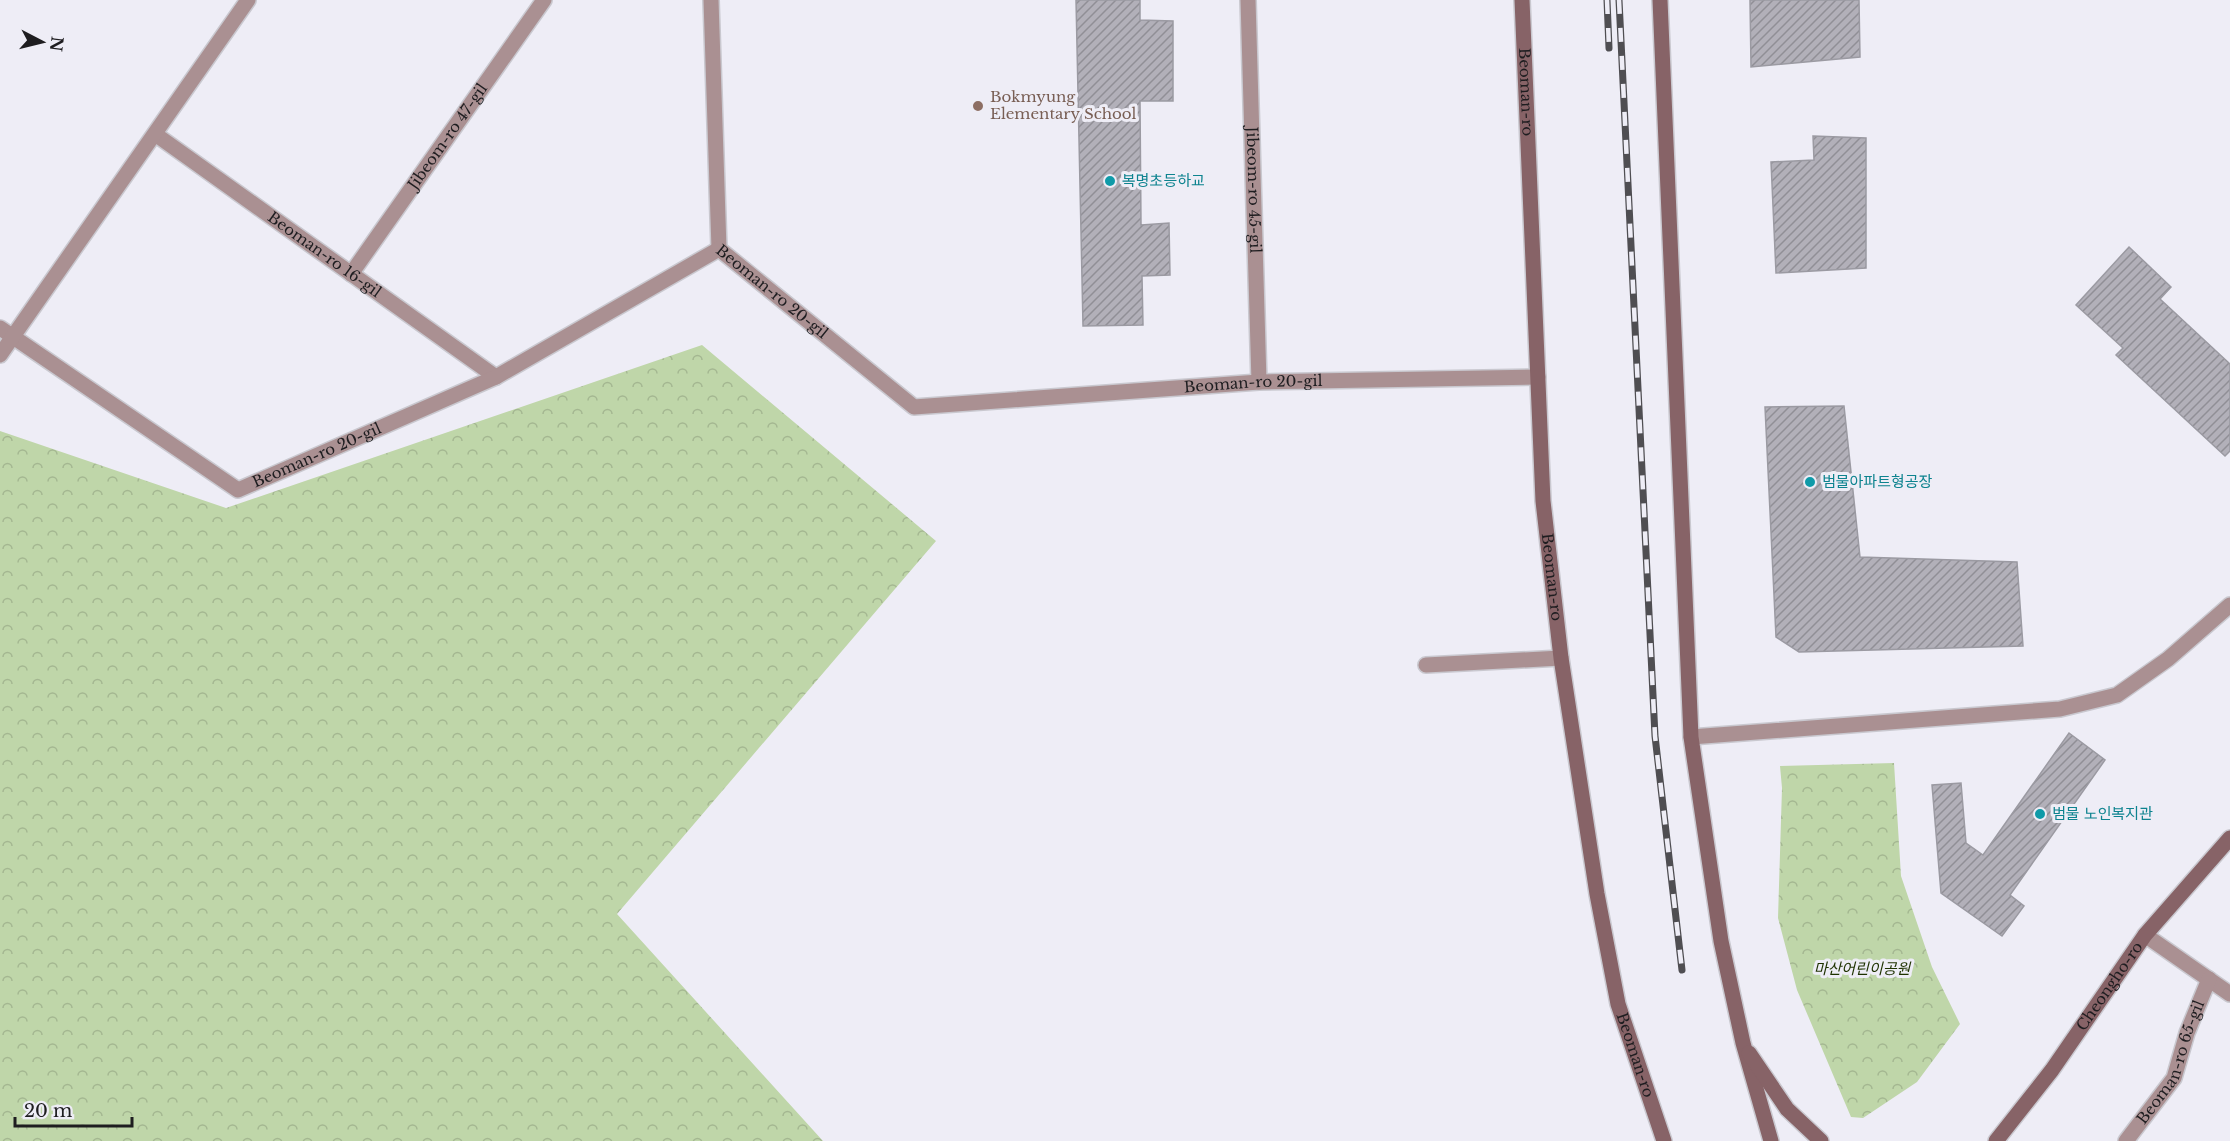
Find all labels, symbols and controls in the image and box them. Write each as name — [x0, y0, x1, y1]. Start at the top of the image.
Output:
north arrow — [12, 12, 72, 72]
text: N — [46, 35, 68, 53]
street label: Beoman-ro — [1515, 47, 1538, 137]
street label: Jibeom-ro 47-gil — [402, 80, 491, 195]
place label: Bokmyung Elementary School — [990, 87, 1137, 123]
marker: Bokmyung Elementary School — [971, 99, 985, 113]
street label: Jibeom-ro 45-gil — [1243, 124, 1265, 254]
place label: 복명초등하교 — [1122, 171, 1205, 190]
marker: 복명초등하교 — [1103, 174, 1117, 188]
street label: Beoman-ro 16-gil — [264, 207, 385, 301]
street label: Beoman-ro 20-gil — [712, 240, 832, 343]
street label: Beoman-ro 20-gil — [1183, 371, 1323, 396]
street label: Beoman-ro 20-gil — [249, 418, 384, 492]
place label: 범물아파트형공장 — [1822, 472, 1933, 491]
marker: 범물아파트형공장 — [1803, 475, 1817, 489]
street label: Beoman-ro — [1538, 532, 1567, 622]
place label: 범물 노인복지관 — [2052, 804, 2153, 823]
marker: 범물 노인복지관 — [2033, 807, 2047, 821]
street label: Cheongho-ro — [2072, 938, 2147, 1034]
park label: 마산어린이공원 — [1814, 959, 1911, 978]
street label: Beoman-ro 65-gil — [2132, 997, 2208, 1128]
street label: Beoman-ro — [1613, 1010, 1659, 1100]
scale bar — [15, 1090, 132, 1128]
text: 20 m — [24, 1100, 72, 1122]

